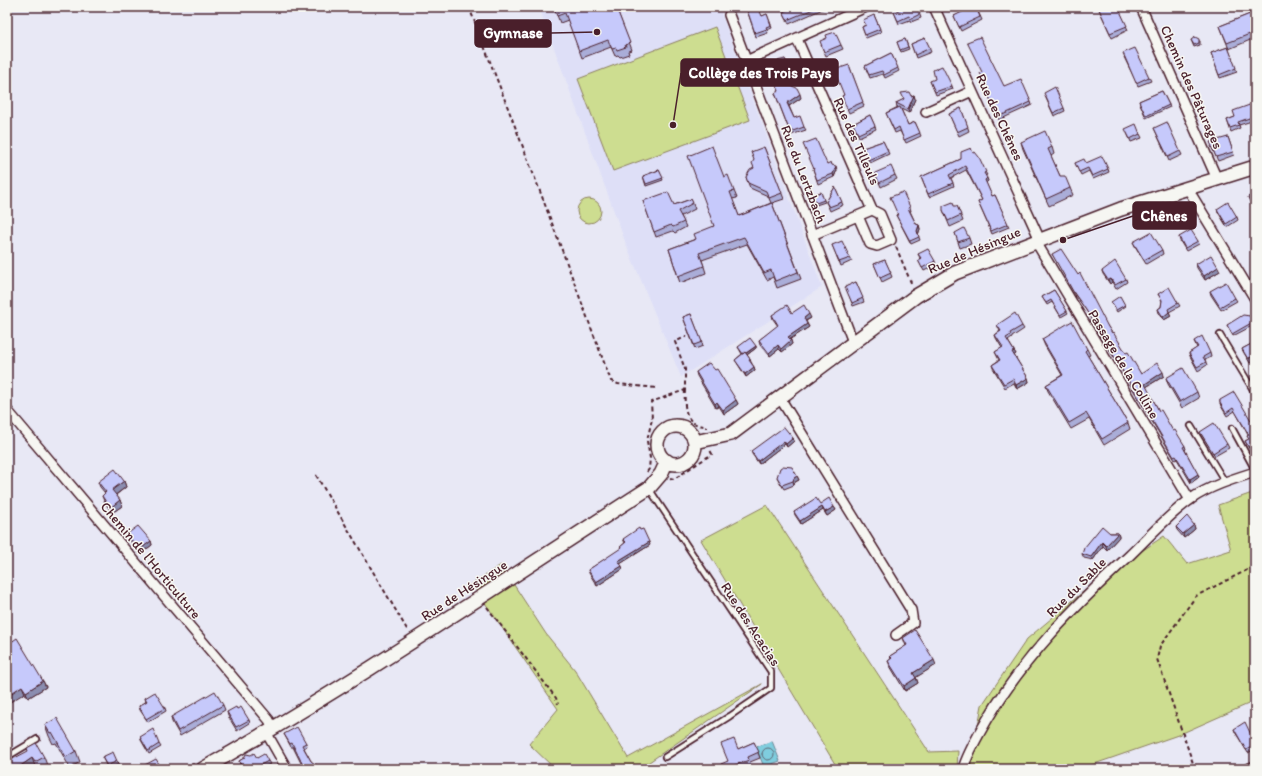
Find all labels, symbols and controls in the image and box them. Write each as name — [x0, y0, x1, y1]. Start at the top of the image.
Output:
callout: Gymnase — [475, 20, 551, 47]
street label: Chemin des Pâturages — [1157, 23, 1226, 152]
text: Gymnase — [483, 24, 543, 43]
callout: Collège des Trois Pays — [681, 59, 838, 86]
text: Collège des Trois Pays — [689, 64, 832, 83]
street label: Rue des Chênes — [972, 71, 1027, 163]
street label: Rue des Tilleuls — [830, 95, 883, 188]
street label: Rue du Lertzbach — [777, 123, 830, 226]
callout: Chênes — [1133, 202, 1196, 229]
text: Chênes — [1141, 207, 1188, 225]
street label: Rue de Hésingue — [925, 223, 1023, 278]
street label: Passage de la Colline — [1084, 307, 1163, 422]
street label: Chemin de l'Horticulture — [97, 498, 205, 623]
street label: Rue du Sable — [1043, 554, 1110, 621]
street label: Rue de Hésingue — [418, 556, 511, 625]
street label: Rue des Acacias — [717, 579, 784, 669]

